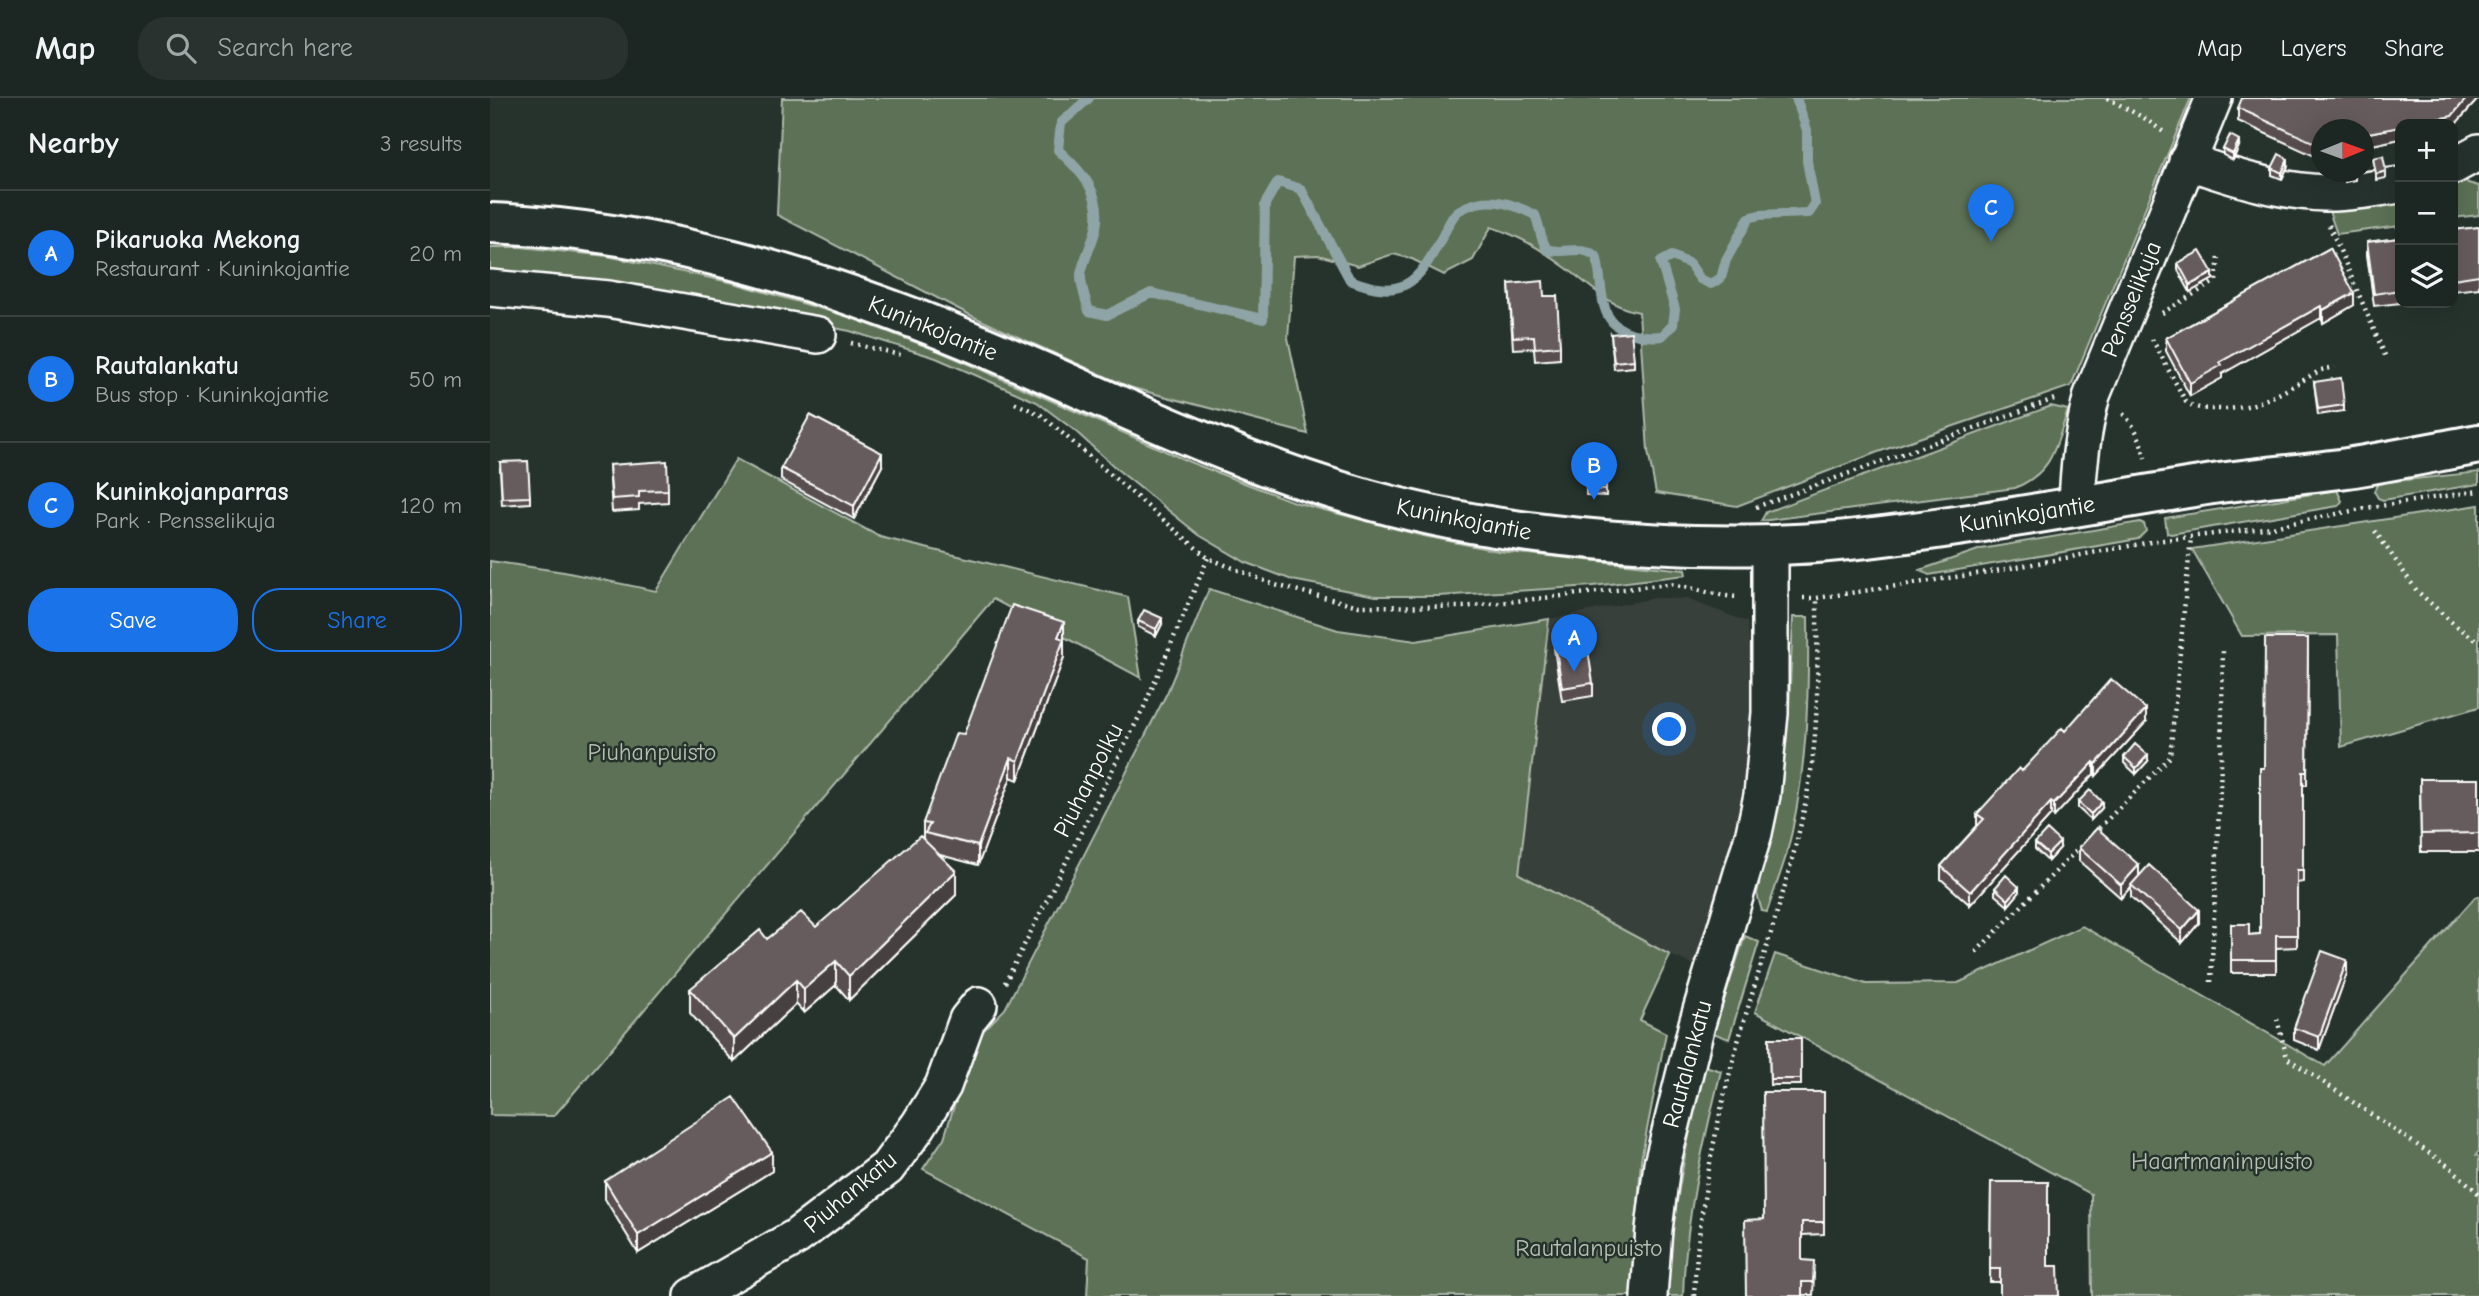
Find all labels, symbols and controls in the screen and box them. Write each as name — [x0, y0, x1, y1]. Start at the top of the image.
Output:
search box — [138, 17, 628, 80]
text: Map — [35, 29, 96, 67]
icon: search — [162, 29, 200, 67]
text: Search here — [218, 33, 353, 63]
text: Map — [2197, 34, 2243, 62]
text: Layers — [2281, 34, 2346, 62]
text: Share — [2384, 34, 2444, 62]
north arrow — [2311, 119, 2374, 182]
map controls — [2395, 119, 2458, 308]
button: + — [2395, 119, 2458, 182]
text: Nearby — [28, 126, 119, 161]
text: 3 results — [380, 130, 462, 157]
button: − — [2395, 182, 2458, 245]
pin: C — [1968, 184, 2014, 242]
text: Pikaruoka Mekong — [95, 225, 301, 255]
street label: Pensselikuja — [2095, 237, 2167, 361]
text: A — [45, 240, 57, 267]
text: 20 m — [409, 240, 462, 267]
button: layers — [2395, 245, 2458, 308]
text: Restaurant · Kuninkojantie — [95, 255, 350, 282]
street label: Kuninkojantie — [864, 289, 1002, 367]
text: Rautalankatu — [95, 351, 239, 381]
text: B — [44, 366, 58, 393]
text: 50 m — [409, 366, 462, 393]
text: Bus stop · Kuninkojantie — [95, 381, 329, 408]
pin: B — [1571, 442, 1617, 500]
text: Kuninkojanparras — [95, 477, 289, 507]
street label: Kuninkojantie — [1957, 489, 2097, 539]
text: C — [44, 492, 58, 519]
text: 120 m — [400, 492, 462, 519]
street label: Kuninkojantie — [1394, 492, 1534, 546]
text: Park · Pensselikuja — [95, 507, 276, 534]
button: Save — [28, 588, 238, 652]
button: Share — [252, 588, 462, 652]
pin: A — [1551, 614, 1597, 672]
your location — [1652, 712, 1686, 746]
street label: Piuhanpolku — [1047, 718, 1129, 842]
park label: Piuhanpuisto — [588, 738, 716, 766]
street label: Rautalankatu — [1657, 997, 1717, 1131]
street label: Piuhankatu — [798, 1145, 902, 1239]
park label: Haartmaninpuisto — [2131, 1147, 2313, 1175]
park label: Rautalanpuisto — [1515, 1234, 1663, 1262]

